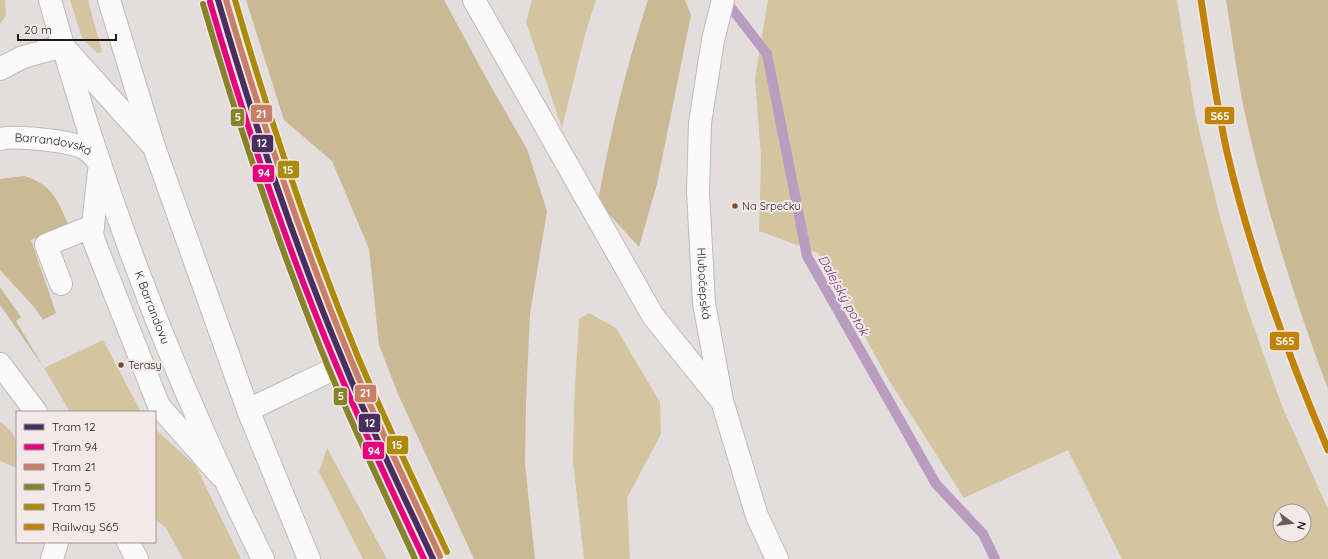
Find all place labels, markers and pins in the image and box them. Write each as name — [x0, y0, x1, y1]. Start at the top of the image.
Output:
place label: Na Srpečku — [742, 199, 801, 213]
marker: Na Srpečku — [730, 201, 740, 211]
place label: Terasy — [128, 358, 162, 372]
marker: Terasy — [116, 360, 126, 370]

